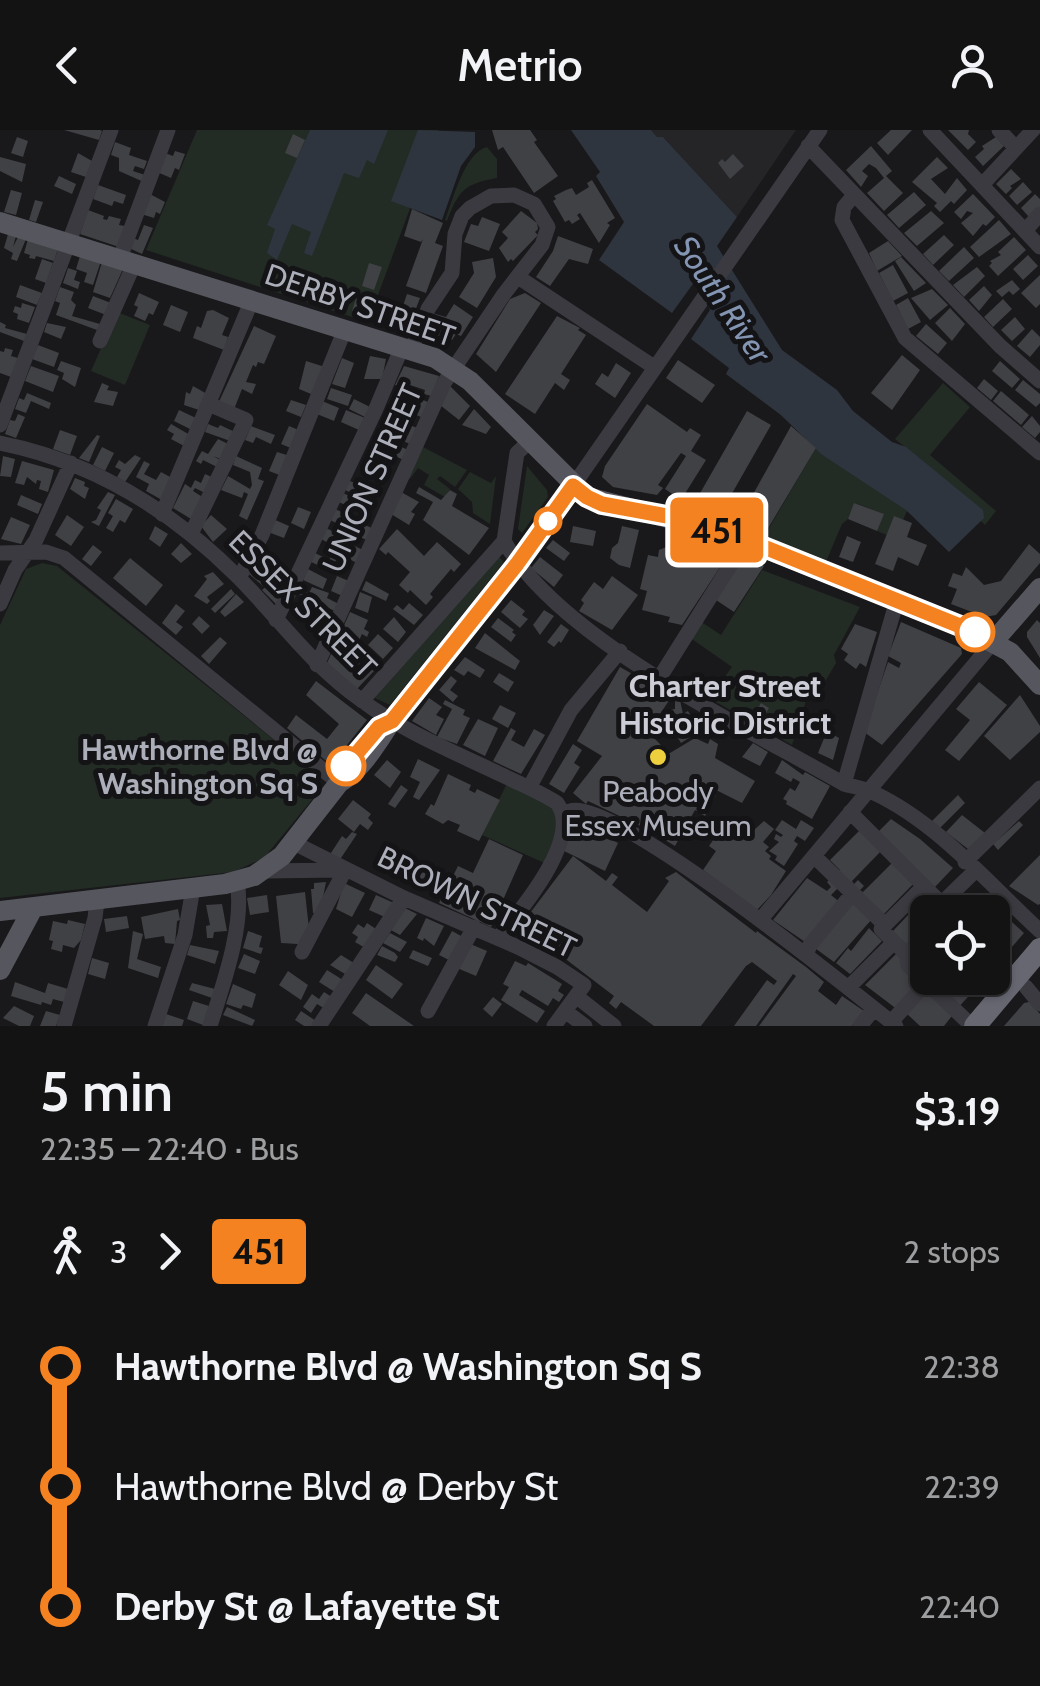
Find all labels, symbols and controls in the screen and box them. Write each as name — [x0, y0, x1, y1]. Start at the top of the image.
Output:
icon: back — [40, 38, 95, 93]
text: Metrio — [457, 38, 583, 92]
icon: person — [945, 38, 1000, 93]
water label: South River — [666, 228, 780, 371]
street label: DERBY STREET — [260, 255, 460, 355]
street label: UNION STREET — [314, 378, 430, 578]
line badge: 451 — [660, 498, 774, 562]
unlabelled marker — [535, 508, 561, 534]
text: 451 — [690, 509, 744, 552]
street label: ESSEX STREET — [221, 522, 385, 686]
unlabelled marker — [956, 613, 994, 651]
district label: Charter Street Historic District — [619, 666, 831, 742]
place label: Hawthorne Blvd @ Washington Sq S — [81, 731, 318, 802]
marker: Peabody Essex Museum — [647, 746, 669, 768]
marker: Hawthorne Blvd @ Washington Sq S — [327, 747, 365, 785]
place label: Peabody Essex Museum — [564, 773, 752, 844]
street label: BROWN STREET — [372, 838, 582, 966]
map controls — [910, 895, 1010, 995]
button: locate — [910, 895, 1010, 995]
text: 5 min — [40, 1058, 173, 1125]
text: $3.19 — [914, 1088, 1000, 1135]
text: 22:35 – 22:40 · Bus — [40, 1129, 299, 1168]
icon: walk — [40, 1224, 95, 1279]
icon: forward — [142, 1224, 197, 1279]
text: 451 — [232, 1230, 286, 1273]
text: 3 — [110, 1232, 127, 1271]
text: 2 stops — [903, 1232, 1000, 1271]
text: Hawthorne Blvd @ Washington Sq S — [114, 1343, 702, 1390]
text: 22:38 — [923, 1347, 1000, 1386]
text: Hawthorne Blvd @ Derby St — [114, 1463, 558, 1510]
text: 22:39 — [924, 1467, 1000, 1506]
text: Derby St @ Lafayette St — [114, 1583, 500, 1630]
text: 22:40 — [919, 1587, 1000, 1626]

